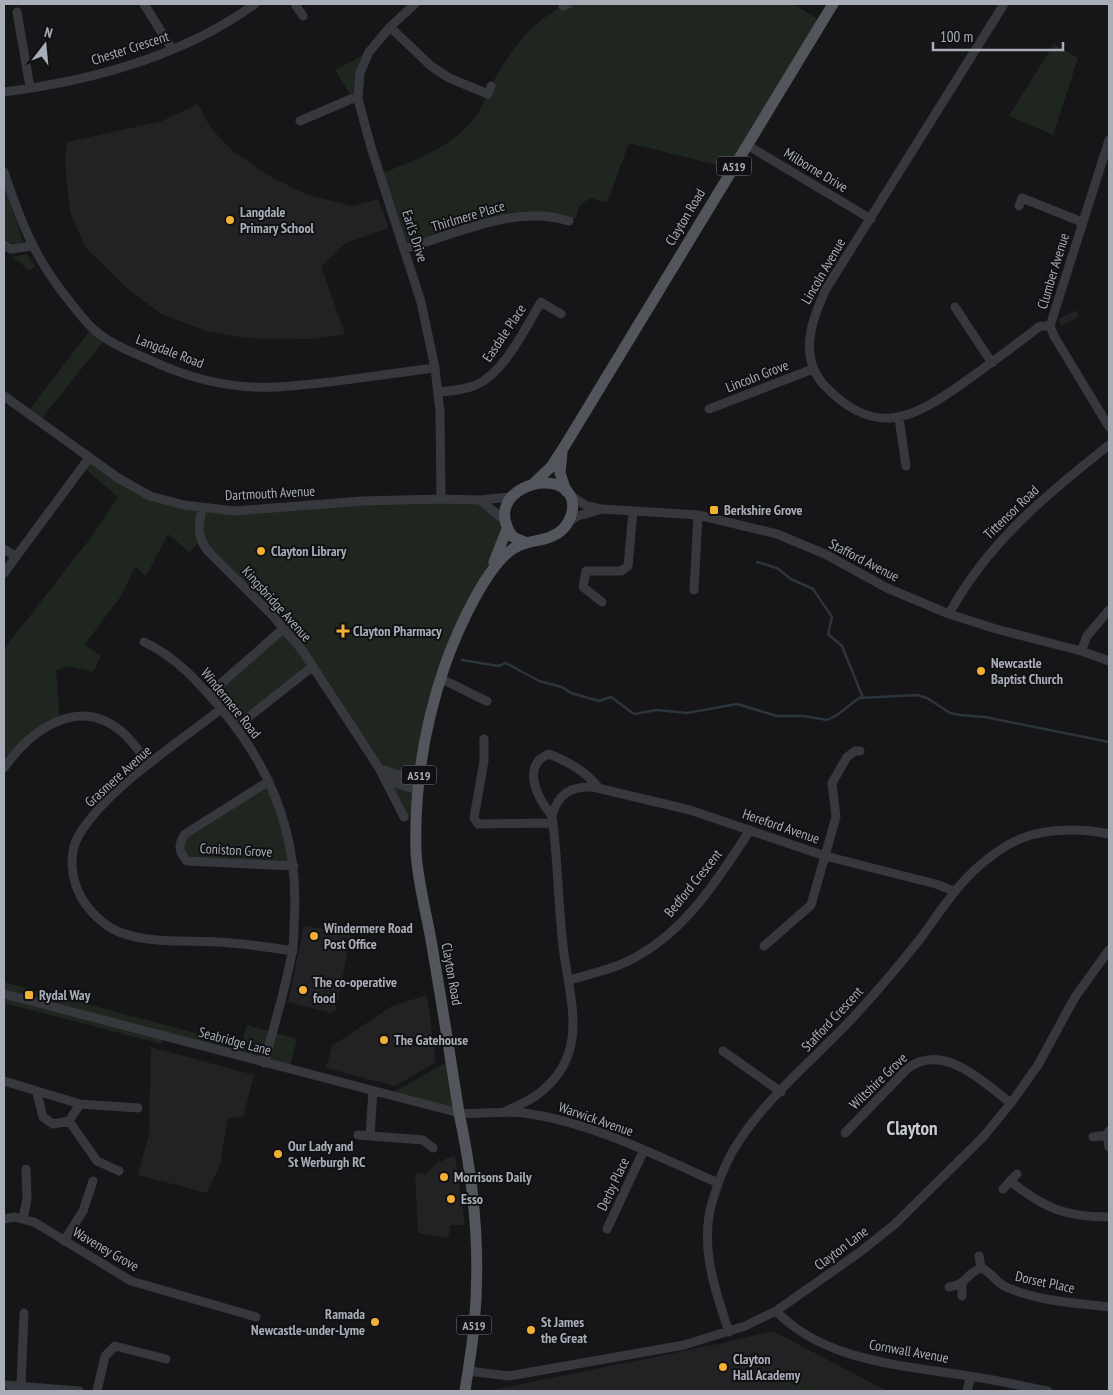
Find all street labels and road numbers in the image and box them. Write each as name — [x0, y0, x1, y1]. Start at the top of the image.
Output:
street label: Chester Crescent — [89, 27, 171, 69]
street label: Milborne Drive — [781, 144, 851, 196]
road number: A519 — [716, 157, 752, 176]
street label: Clayton Road — [661, 185, 709, 249]
street label: Thirlmere Place — [429, 196, 507, 236]
street label: Earl's Drive — [398, 208, 432, 264]
street label: Clumber Avenue — [1033, 231, 1073, 311]
street label: Lincoln Avenue — [797, 235, 849, 307]
street label: Easdale Place — [478, 301, 530, 365]
street label: Langdale Road — [134, 330, 206, 372]
street label: Lincoln Grove — [723, 356, 791, 396]
street label: Tittensor Road — [979, 481, 1043, 543]
street label: Dartmouth Avenue — [224, 482, 316, 504]
street label: Stafford Avenue — [826, 535, 902, 585]
street label: Kingsbridge Avenue — [238, 562, 316, 646]
street label: Windermere Road — [197, 664, 265, 742]
street label: Grasmere Avenue — [81, 741, 155, 811]
road number: A519 — [402, 766, 436, 784]
street label: Hereford Avenue — [740, 804, 822, 848]
street label: Coniston Grove — [199, 839, 273, 861]
street label: Bedford Crescent — [660, 845, 726, 921]
street label: Clayton Road — [438, 941, 466, 1007]
street label: Stafford Crescent — [797, 983, 867, 1055]
street label: Seabridge Lane — [197, 1023, 273, 1059]
street label: Wiltshire Grove — [845, 1049, 911, 1113]
street label: Warwick Avenue — [556, 1098, 636, 1140]
street label: Derby Place — [593, 1154, 633, 1213]
street label: Clayton Lane — [811, 1222, 872, 1274]
street label: Waveney Grove — [70, 1223, 142, 1275]
street label: Dorset Place — [1014, 1267, 1077, 1297]
road number: A519 — [456, 1316, 492, 1334]
street label: Cornwall Avenue — [868, 1335, 950, 1367]

